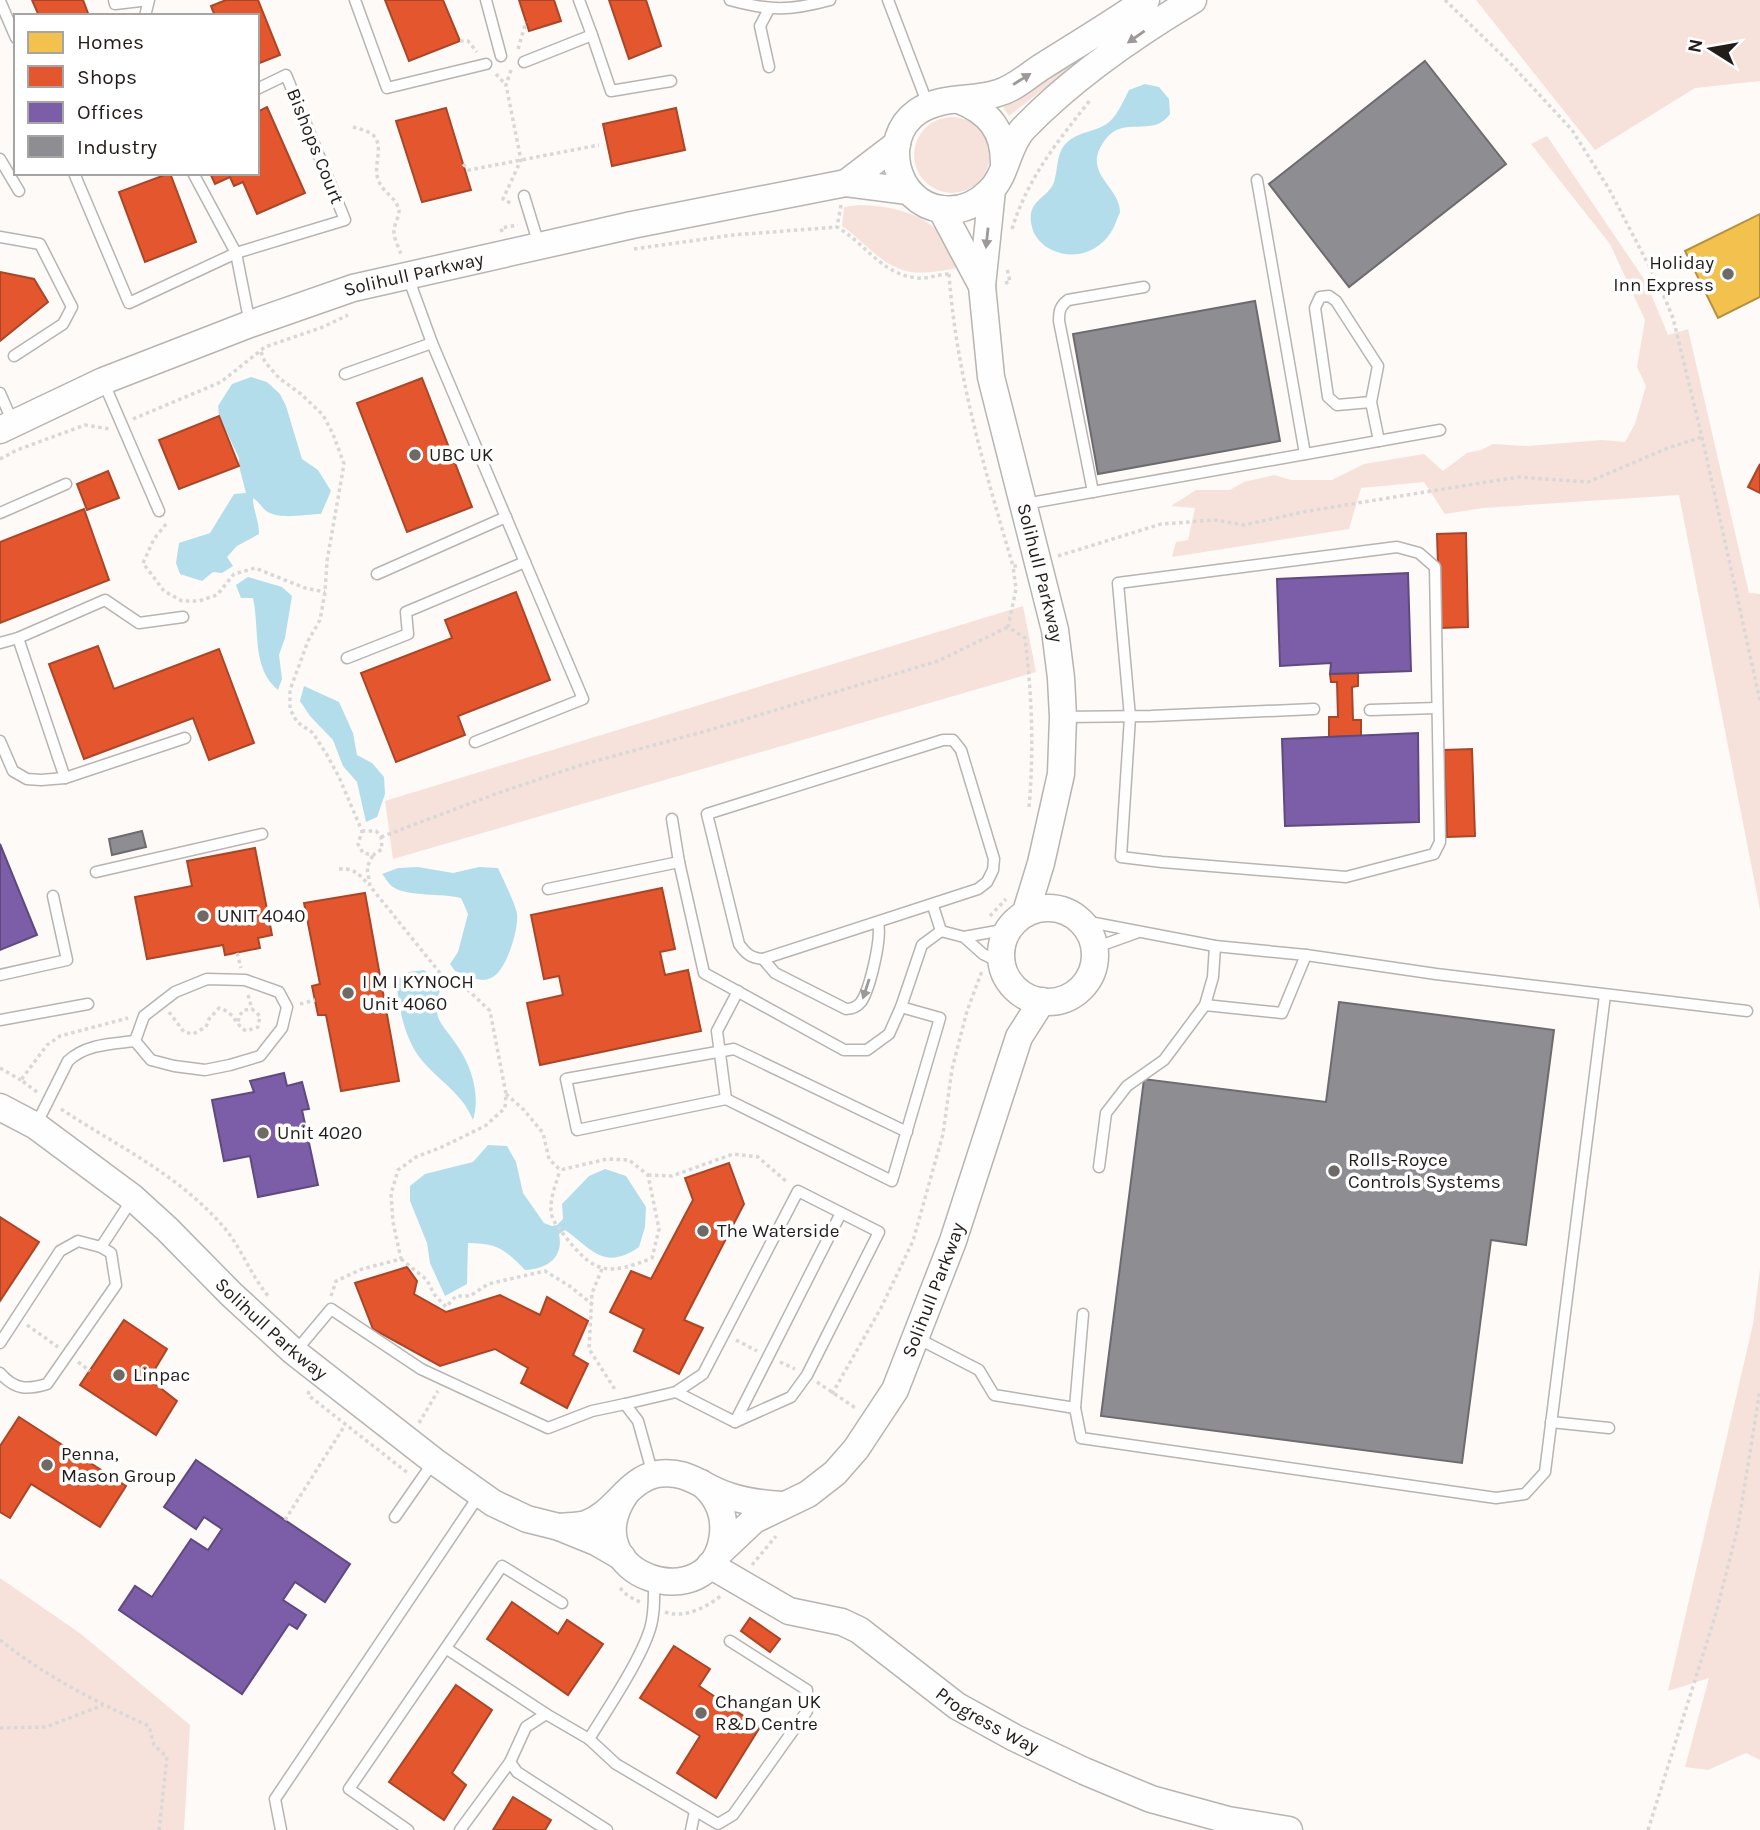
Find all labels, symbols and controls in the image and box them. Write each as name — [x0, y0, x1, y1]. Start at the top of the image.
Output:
legend — [14, 14, 259, 175]
north arrow — [1676, 14, 1746, 84]
text: Homes — [77, 30, 144, 54]
one-way arrow — [1127, 30, 1145, 44]
text: N — [1683, 37, 1707, 55]
text: Shops — [77, 65, 137, 89]
one-way arrow — [1013, 73, 1032, 86]
street label: Bishops Court — [282, 85, 348, 207]
text: Offices — [77, 100, 144, 124]
text: Industry — [77, 135, 157, 159]
one-way arrow — [981, 227, 992, 249]
street label: Solihull Parkway — [341, 248, 486, 301]
place label: Holiday Inn Express — [1613, 252, 1714, 296]
marker: Holiday Inn Express — [1720, 266, 1736, 282]
place label: UBC UK — [429, 444, 494, 466]
marker: UBC UK — [407, 447, 423, 463]
street label: Solihull Parkway — [1012, 501, 1067, 644]
place label: UNIT 4040 — [217, 905, 306, 927]
marker: UNIT 4040 — [195, 908, 211, 924]
place label: I M I KYNOCH Unit 4060 — [362, 971, 474, 1015]
one-way arrow — [860, 979, 870, 1000]
marker: I M I KYNOCH Unit 4060 — [340, 985, 356, 1001]
place label: Unit 4020 — [277, 1122, 362, 1144]
marker: Unit 4020 — [255, 1125, 271, 1141]
place label: Rolls-Royce Controls Systems — [1348, 1149, 1501, 1193]
marker: Rolls-Royce Controls Systems — [1326, 1163, 1342, 1179]
place label: The Waterside — [717, 1220, 840, 1242]
street label: Solihull Parkway — [898, 1220, 969, 1361]
marker: The Waterside — [695, 1223, 711, 1239]
street label: Solihull Parkway — [210, 1273, 332, 1385]
place label: Linpac — [133, 1364, 190, 1386]
marker: Linpac — [111, 1367, 127, 1383]
place label: Penna, Mason Group — [61, 1443, 176, 1487]
marker: Penna, Mason Group — [39, 1457, 55, 1473]
street label: Progress Way — [931, 1683, 1043, 1759]
place label: Changan UK R&D Centre — [715, 1691, 822, 1735]
marker: Changan UK R&D Centre — [693, 1705, 709, 1721]

